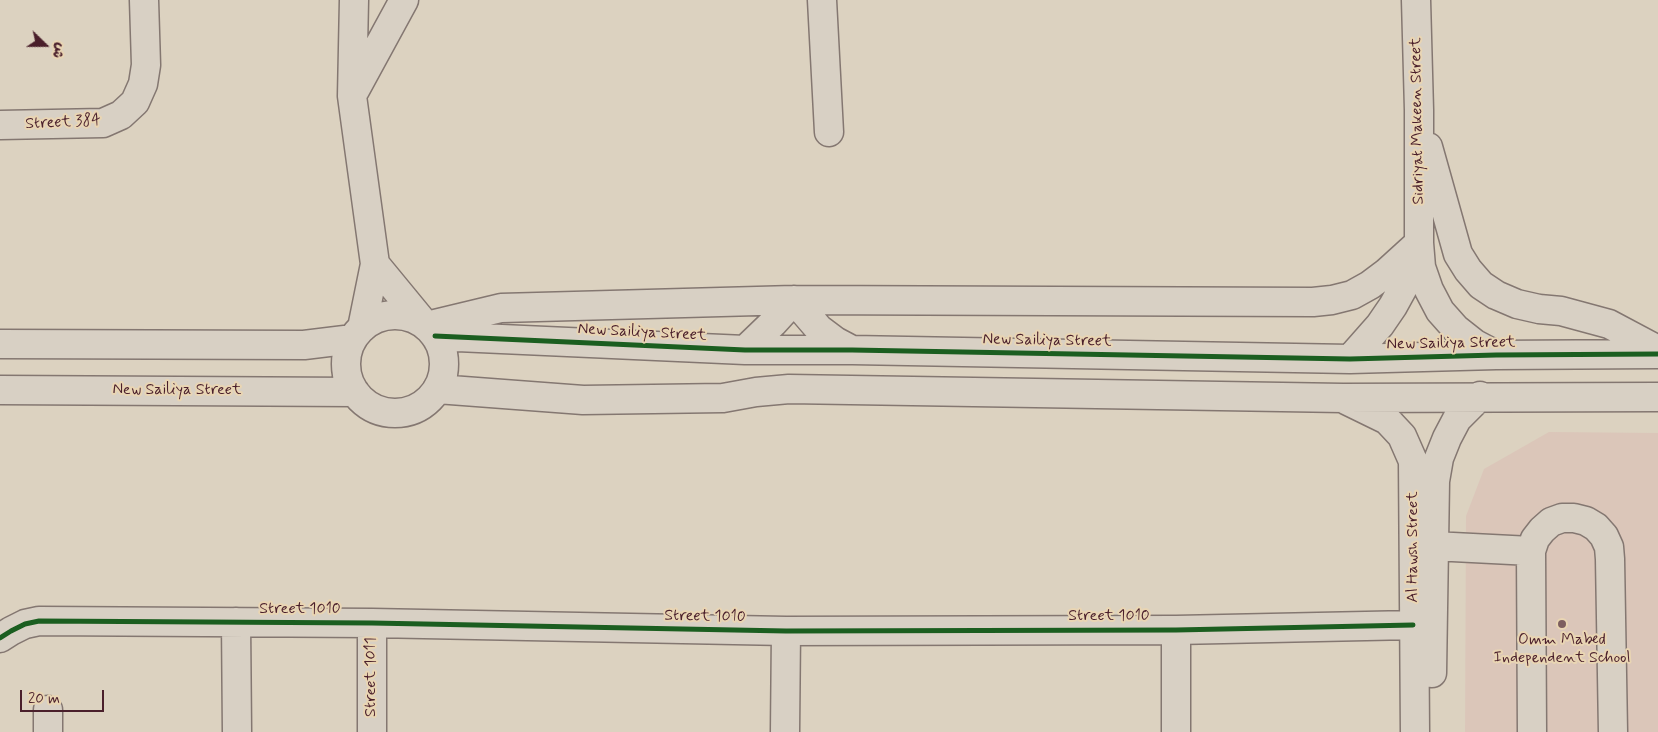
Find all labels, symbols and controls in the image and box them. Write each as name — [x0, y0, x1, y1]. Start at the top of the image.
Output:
north arrow — [20, 20, 70, 70]
street label: Sidriyat Makeen Street — [1407, 37, 1429, 205]
text: ش — [48, 40, 70, 61]
street label: Street 384 — [25, 111, 101, 135]
street label: New Sailiya Street — [577, 320, 707, 346]
street label: New Sailiya Street — [982, 330, 1112, 352]
street label: New Sailiya Street — [1386, 333, 1516, 355]
street label: New Sailiya Street — [113, 381, 241, 401]
street label: Al Hawsh Street — [1404, 491, 1424, 603]
street label: Street 1010 — [259, 600, 341, 620]
street label: Street 1010 — [664, 607, 746, 627]
street label: Street 1010 — [1068, 607, 1150, 627]
marker: Omm Mabed Independent School — [1556, 618, 1568, 630]
place label: Omm Mabed Independent School — [1494, 631, 1630, 669]
street label: Street 1011 — [362, 637, 382, 717]
scale bar — [22, 680, 106, 712]
text: 20 m — [28, 689, 60, 709]

